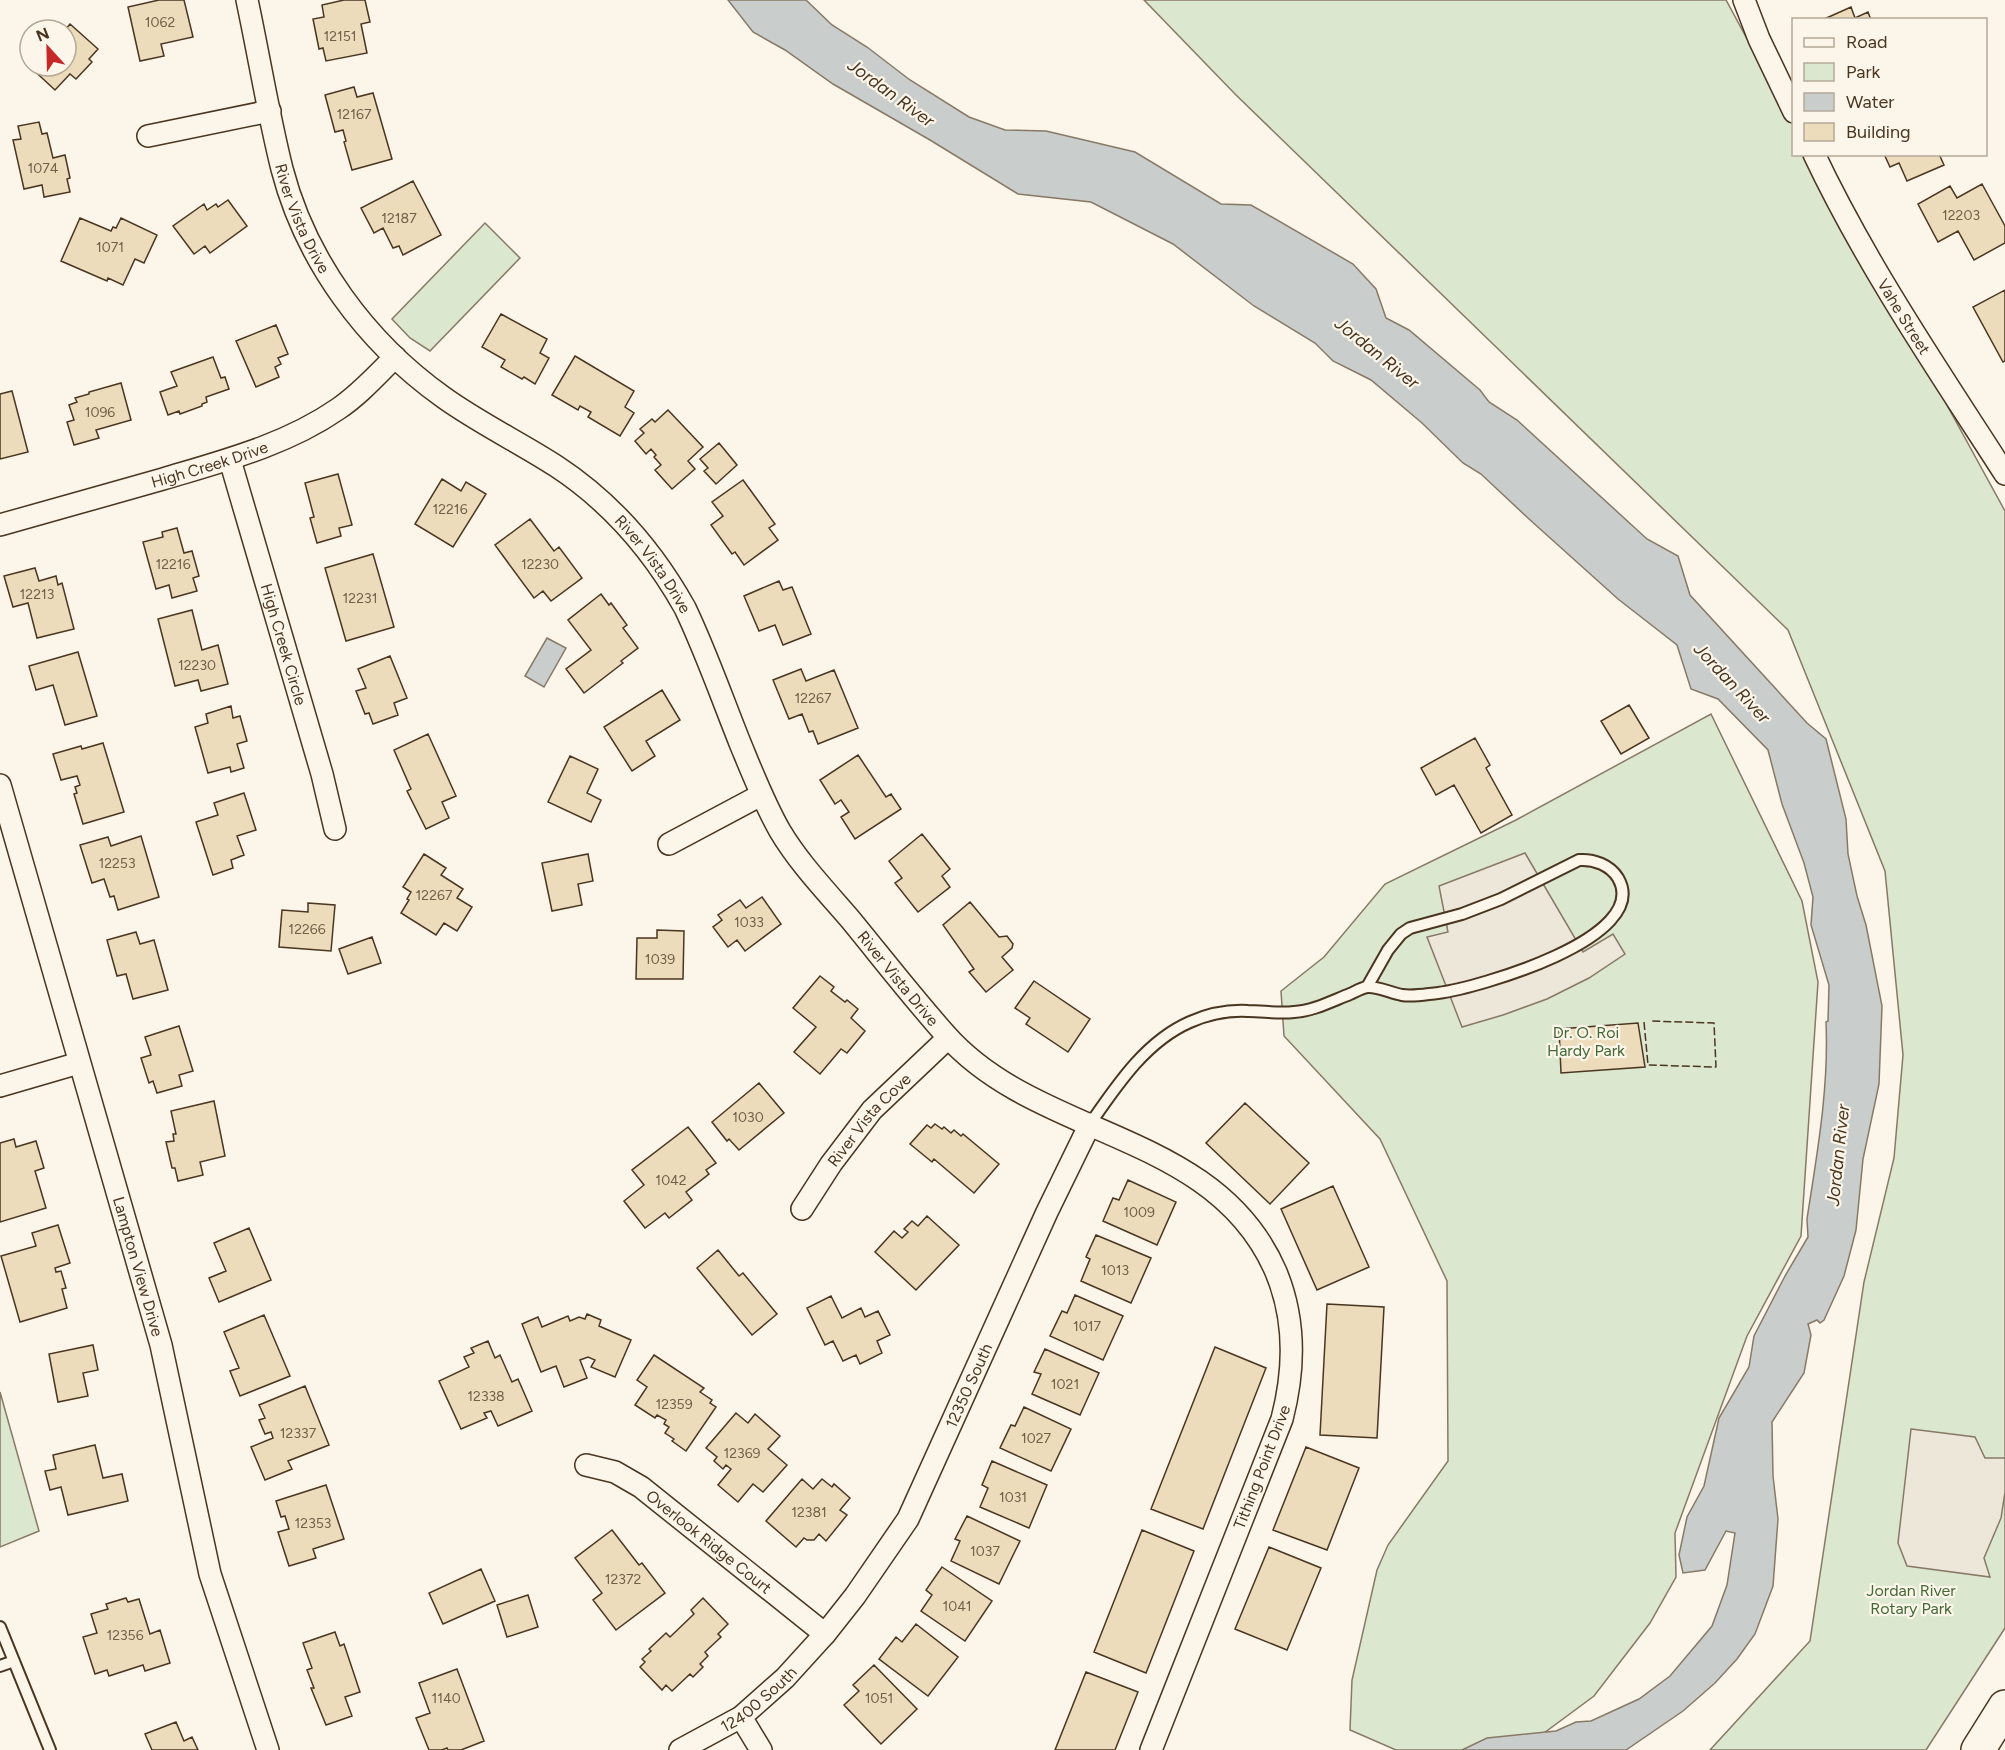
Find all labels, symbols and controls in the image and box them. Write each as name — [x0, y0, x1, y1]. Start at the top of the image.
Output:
house number: 1062 — [145, 14, 175, 31]
north arrow — [18, 18, 78, 78]
legend — [1792, 18, 1987, 156]
text: N — [33, 23, 52, 46]
house number: 12151 — [323, 28, 357, 45]
text: Road — [1846, 31, 1887, 53]
water label: Jordan River — [842, 54, 939, 132]
text: Park — [1846, 61, 1881, 83]
text: Water — [1846, 91, 1894, 113]
house number: 12167 — [337, 106, 372, 123]
text: Building — [1846, 121, 1911, 143]
house number: 1074 — [28, 160, 59, 177]
street label: River Vista Drive — [271, 162, 334, 277]
house number: 12203 — [1942, 207, 1980, 224]
house number: 12187 — [381, 210, 417, 227]
house number: 1071 — [96, 239, 124, 256]
street label: Vahe Street — [1874, 275, 1935, 358]
water label: Jordan River — [1330, 312, 1424, 394]
house number: 1096 — [85, 404, 115, 421]
street label: High Creek Drive — [149, 437, 271, 491]
house number: 12216 — [432, 501, 468, 518]
street label: River Vista Drive — [611, 511, 696, 617]
house number: 12216 — [155, 556, 191, 573]
house number: 12230 — [521, 556, 559, 573]
street label: High Creek Circle — [257, 581, 311, 708]
house number: 12213 — [20, 586, 54, 603]
house number: 12231 — [343, 590, 377, 607]
water label: Jordan River — [1688, 637, 1775, 728]
house number: 12230 — [178, 657, 216, 674]
house number: 12267 — [795, 690, 832, 707]
house number: 12253 — [98, 855, 136, 872]
house number: 12267 — [416, 887, 453, 904]
house number: 1033 — [734, 914, 764, 931]
house number: 12266 — [288, 921, 326, 938]
street label: River Vista Drive — [854, 927, 943, 1030]
house number: 1039 — [645, 951, 675, 968]
park label: Dr. O. Roi Hardy Park — [1547, 1023, 1625, 1060]
street label: River Vista Cove — [823, 1069, 915, 1170]
water label: Jordan River — [1822, 1102, 1854, 1208]
house number: 1030 — [732, 1109, 764, 1126]
house number: 1042 — [655, 1172, 687, 1189]
street label: Lampton View Drive — [109, 1194, 168, 1339]
house number: 1009 — [1123, 1204, 1155, 1221]
house number: 1013 — [1101, 1262, 1129, 1279]
house number: 1017 — [1073, 1318, 1102, 1335]
street label: 12350 South — [941, 1340, 996, 1431]
house number: 1021 — [1051, 1376, 1079, 1393]
house number: 12338 — [467, 1388, 505, 1405]
house number: 12359 — [655, 1396, 693, 1413]
street label: Tithing Point Drive — [1230, 1402, 1295, 1532]
house number: 12337 — [280, 1425, 317, 1442]
house number: 1027 — [1021, 1430, 1052, 1447]
house number: 12369 — [723, 1445, 761, 1462]
street label: Overlook Ridge Court — [643, 1486, 776, 1597]
house number: 1031 — [999, 1489, 1027, 1506]
house number: 12381 — [791, 1504, 827, 1521]
house number: 12353 — [295, 1515, 331, 1532]
house number: 1037 — [970, 1543, 1000, 1560]
house number: 12372 — [605, 1571, 641, 1588]
park label: Jordan River Rotary Park — [1866, 1581, 1956, 1618]
house number: 1041 — [942, 1598, 972, 1615]
house number: 12356 — [106, 1627, 144, 1644]
street label: 12400 South — [717, 1662, 800, 1736]
house number: 1140 — [431, 1690, 461, 1707]
house number: 1051 — [865, 1690, 893, 1707]

